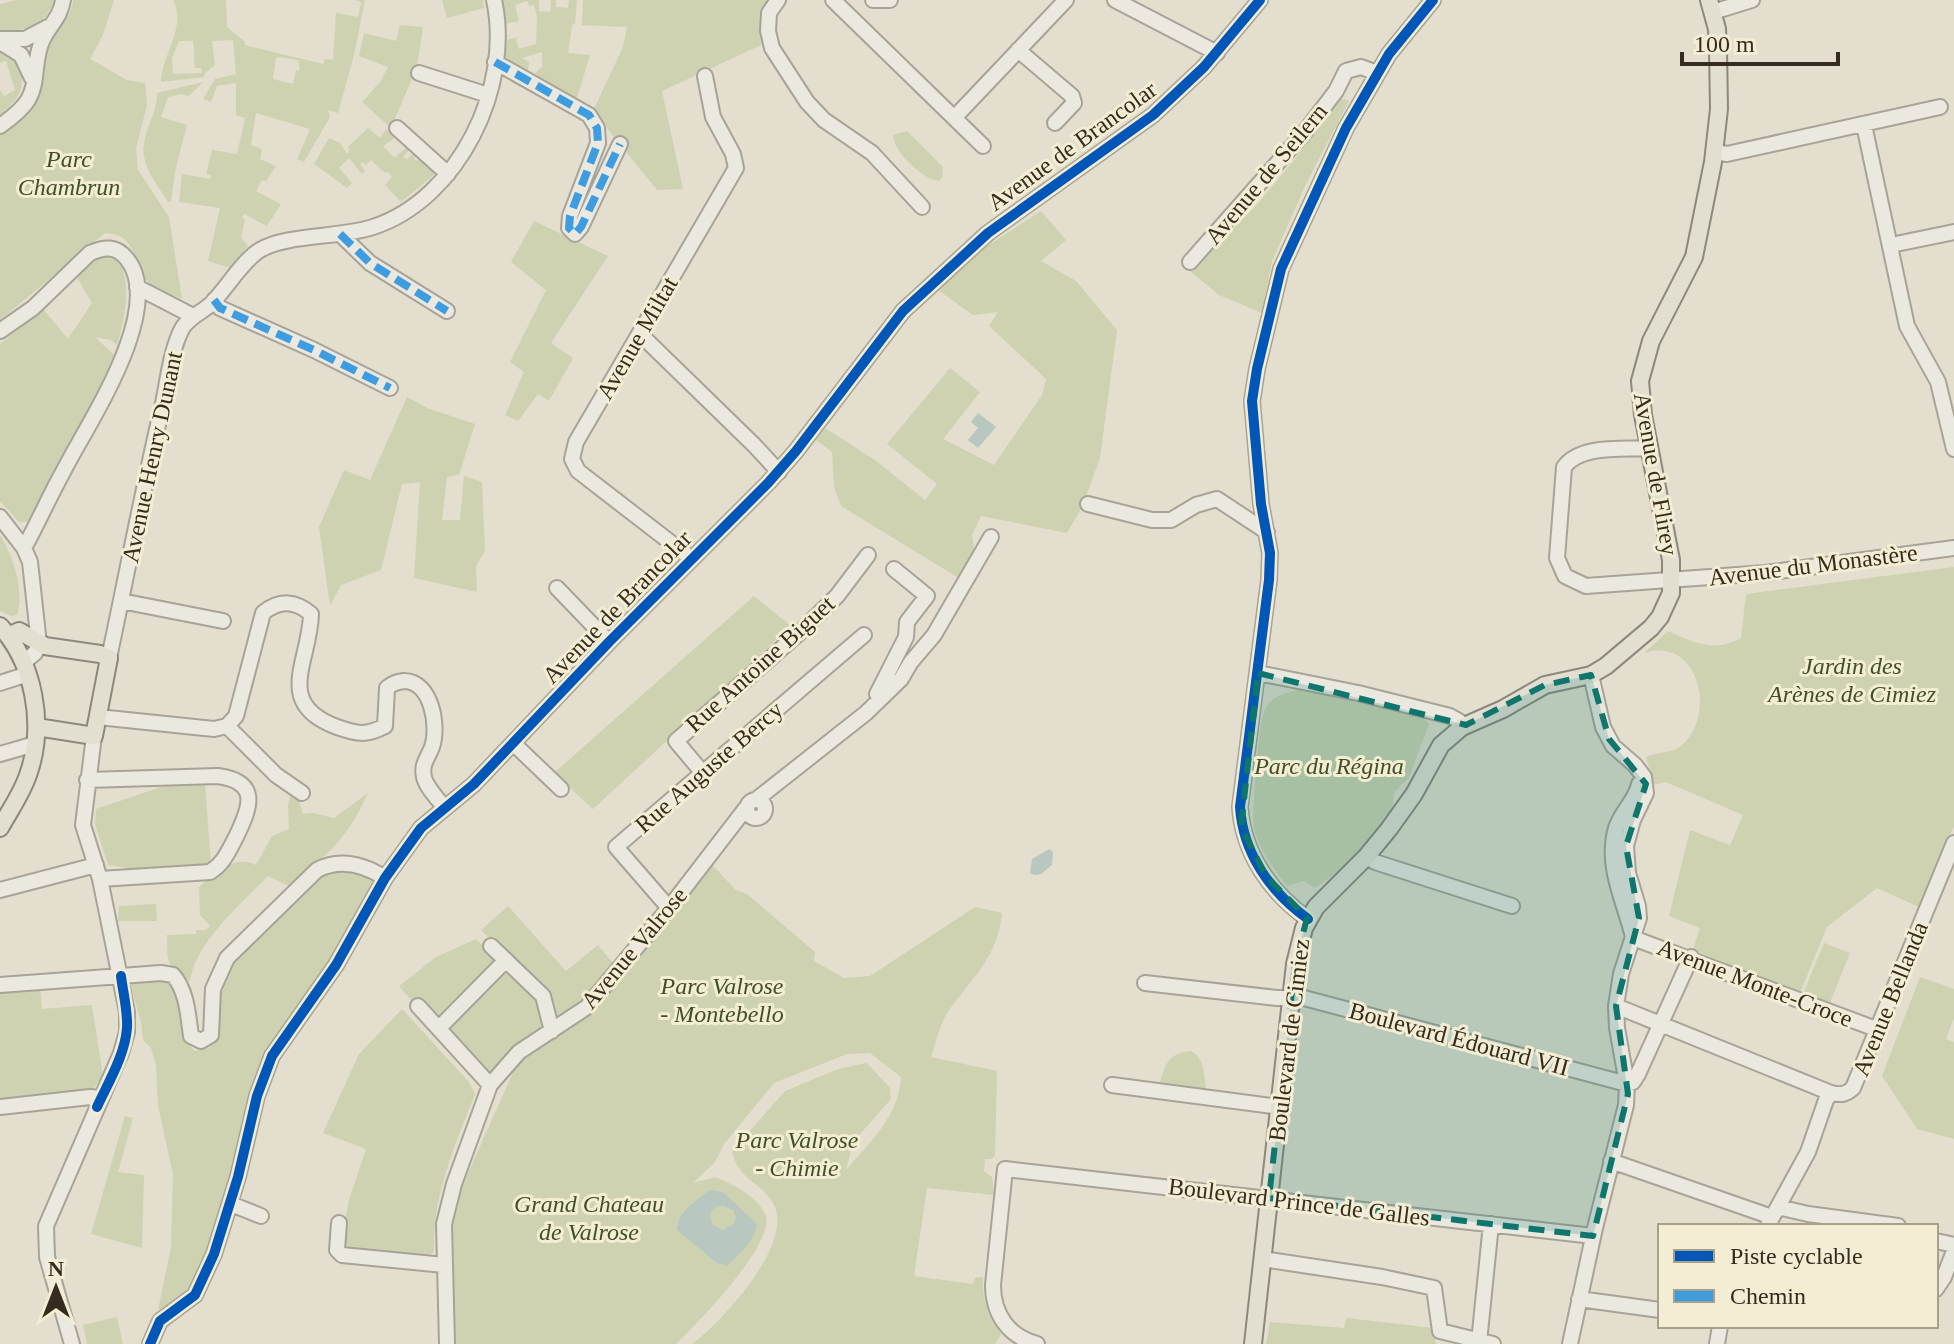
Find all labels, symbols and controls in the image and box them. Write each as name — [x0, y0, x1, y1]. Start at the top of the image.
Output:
scale bar — [1682, 16, 1838, 66]
text: 100 m — [1694, 31, 1755, 57]
street label: Avenue de Brancolar — [983, 76, 1161, 216]
street label: Avenue de Seilern — [1200, 98, 1332, 250]
park label: Parc Chambrun — [18, 146, 120, 200]
street label: Avenue Miltat — [591, 272, 683, 404]
street label: Avenue Henry Dunant — [117, 349, 187, 565]
street label: Avenue de Flirey — [1629, 391, 1683, 557]
street label: Avenue de Brancolar — [537, 525, 697, 689]
street label: Avenue du Monastère — [1707, 539, 1919, 591]
street label: Rue Antoine Biguet — [680, 590, 840, 737]
park label: Jardin des Arènes de Cimiez — [1766, 653, 1937, 707]
street label: Rue Auguste Bercy — [630, 696, 788, 838]
park label: Parc du Régina — [1253, 753, 1404, 779]
street label: Avenue Valrose — [576, 882, 692, 1014]
street label: Avenue Bellanda — [1847, 918, 1933, 1080]
street label: Avenue Monte-Croce — [1654, 934, 1856, 1032]
street label: Boulevard de Cimiez — [1264, 937, 1314, 1143]
park label: Parc Valrose - Montebello — [660, 973, 784, 1027]
street label: Boulevard Édouard VII — [1346, 997, 1572, 1081]
park label: Parc Valrose - Chimie — [735, 1127, 859, 1181]
street label: Boulevard Prince de Galles — [1167, 1173, 1431, 1231]
park label: Grand Chateau de Valrose — [514, 1191, 664, 1245]
legend — [1658, 1224, 1938, 1328]
text: Piste cyclable — [1730, 1243, 1863, 1269]
north arrow — [16, 1248, 96, 1328]
text: N — [48, 1256, 64, 1281]
text: Chemin — [1730, 1283, 1806, 1309]

